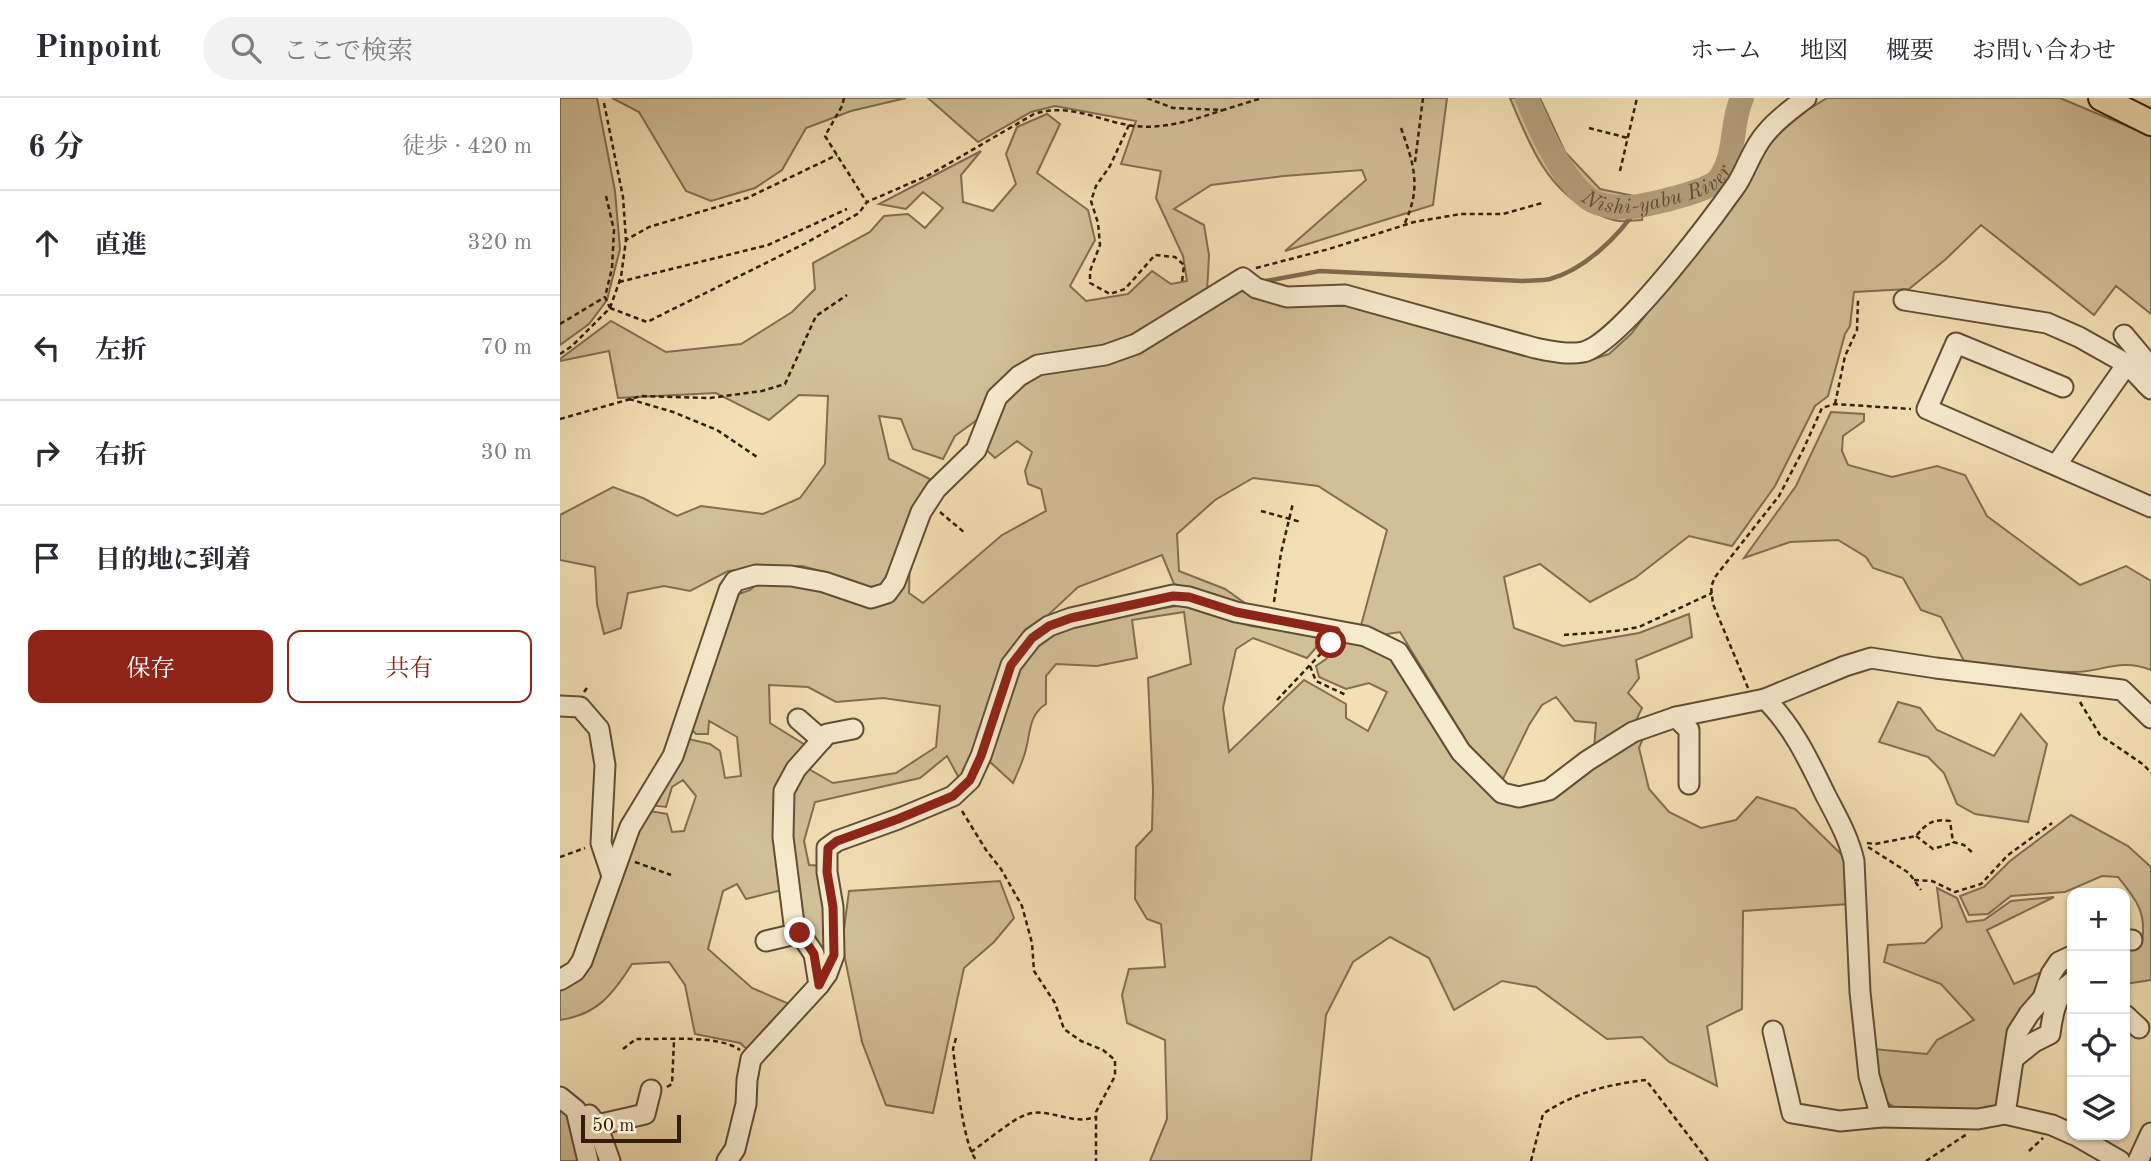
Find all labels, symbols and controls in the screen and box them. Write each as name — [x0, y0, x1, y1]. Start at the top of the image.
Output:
search box — [203, 17, 693, 80]
icon: search — [227, 29, 265, 67]
text: Pinpoint — [35, 32, 161, 65]
text: ここで検索 — [283, 39, 413, 65]
text: ホーム — [1690, 40, 1762, 64]
text: 地図 — [1800, 40, 1848, 64]
text: 概要 — [1886, 40, 1934, 64]
text: お問い合わせ — [1972, 40, 2116, 64]
text: 6 分 — [28, 133, 84, 163]
text: 徒歩 · 420 m — [402, 135, 532, 158]
water label: Nishi-yabu River — [1577, 161, 1736, 218]
icon: ahead — [28, 224, 66, 262]
text: 320 m — [467, 231, 532, 254]
text: 直進 — [95, 233, 147, 259]
icon: left — [28, 329, 66, 367]
text: 70 m — [481, 336, 532, 359]
text: 左折 — [95, 338, 147, 364]
icon: right — [28, 434, 66, 472]
text: 30 m — [481, 441, 532, 464]
text: 右折 — [95, 443, 147, 469]
icon: arrive — [28, 539, 66, 577]
text: 目的地に到着 — [95, 548, 251, 574]
route start — [1315, 627, 1346, 658]
button: 保存 — [28, 630, 273, 703]
button: 共有 — [287, 630, 532, 703]
map controls — [2067, 888, 2130, 1140]
button: + — [2067, 888, 2130, 951]
route end — [784, 917, 815, 948]
button: − — [2067, 951, 2130, 1014]
button: locate — [2067, 1014, 2130, 1077]
button: layers — [2067, 1077, 2130, 1140]
scale bar — [581, 1112, 681, 1144]
text: 50 m — [592, 1117, 634, 1136]

